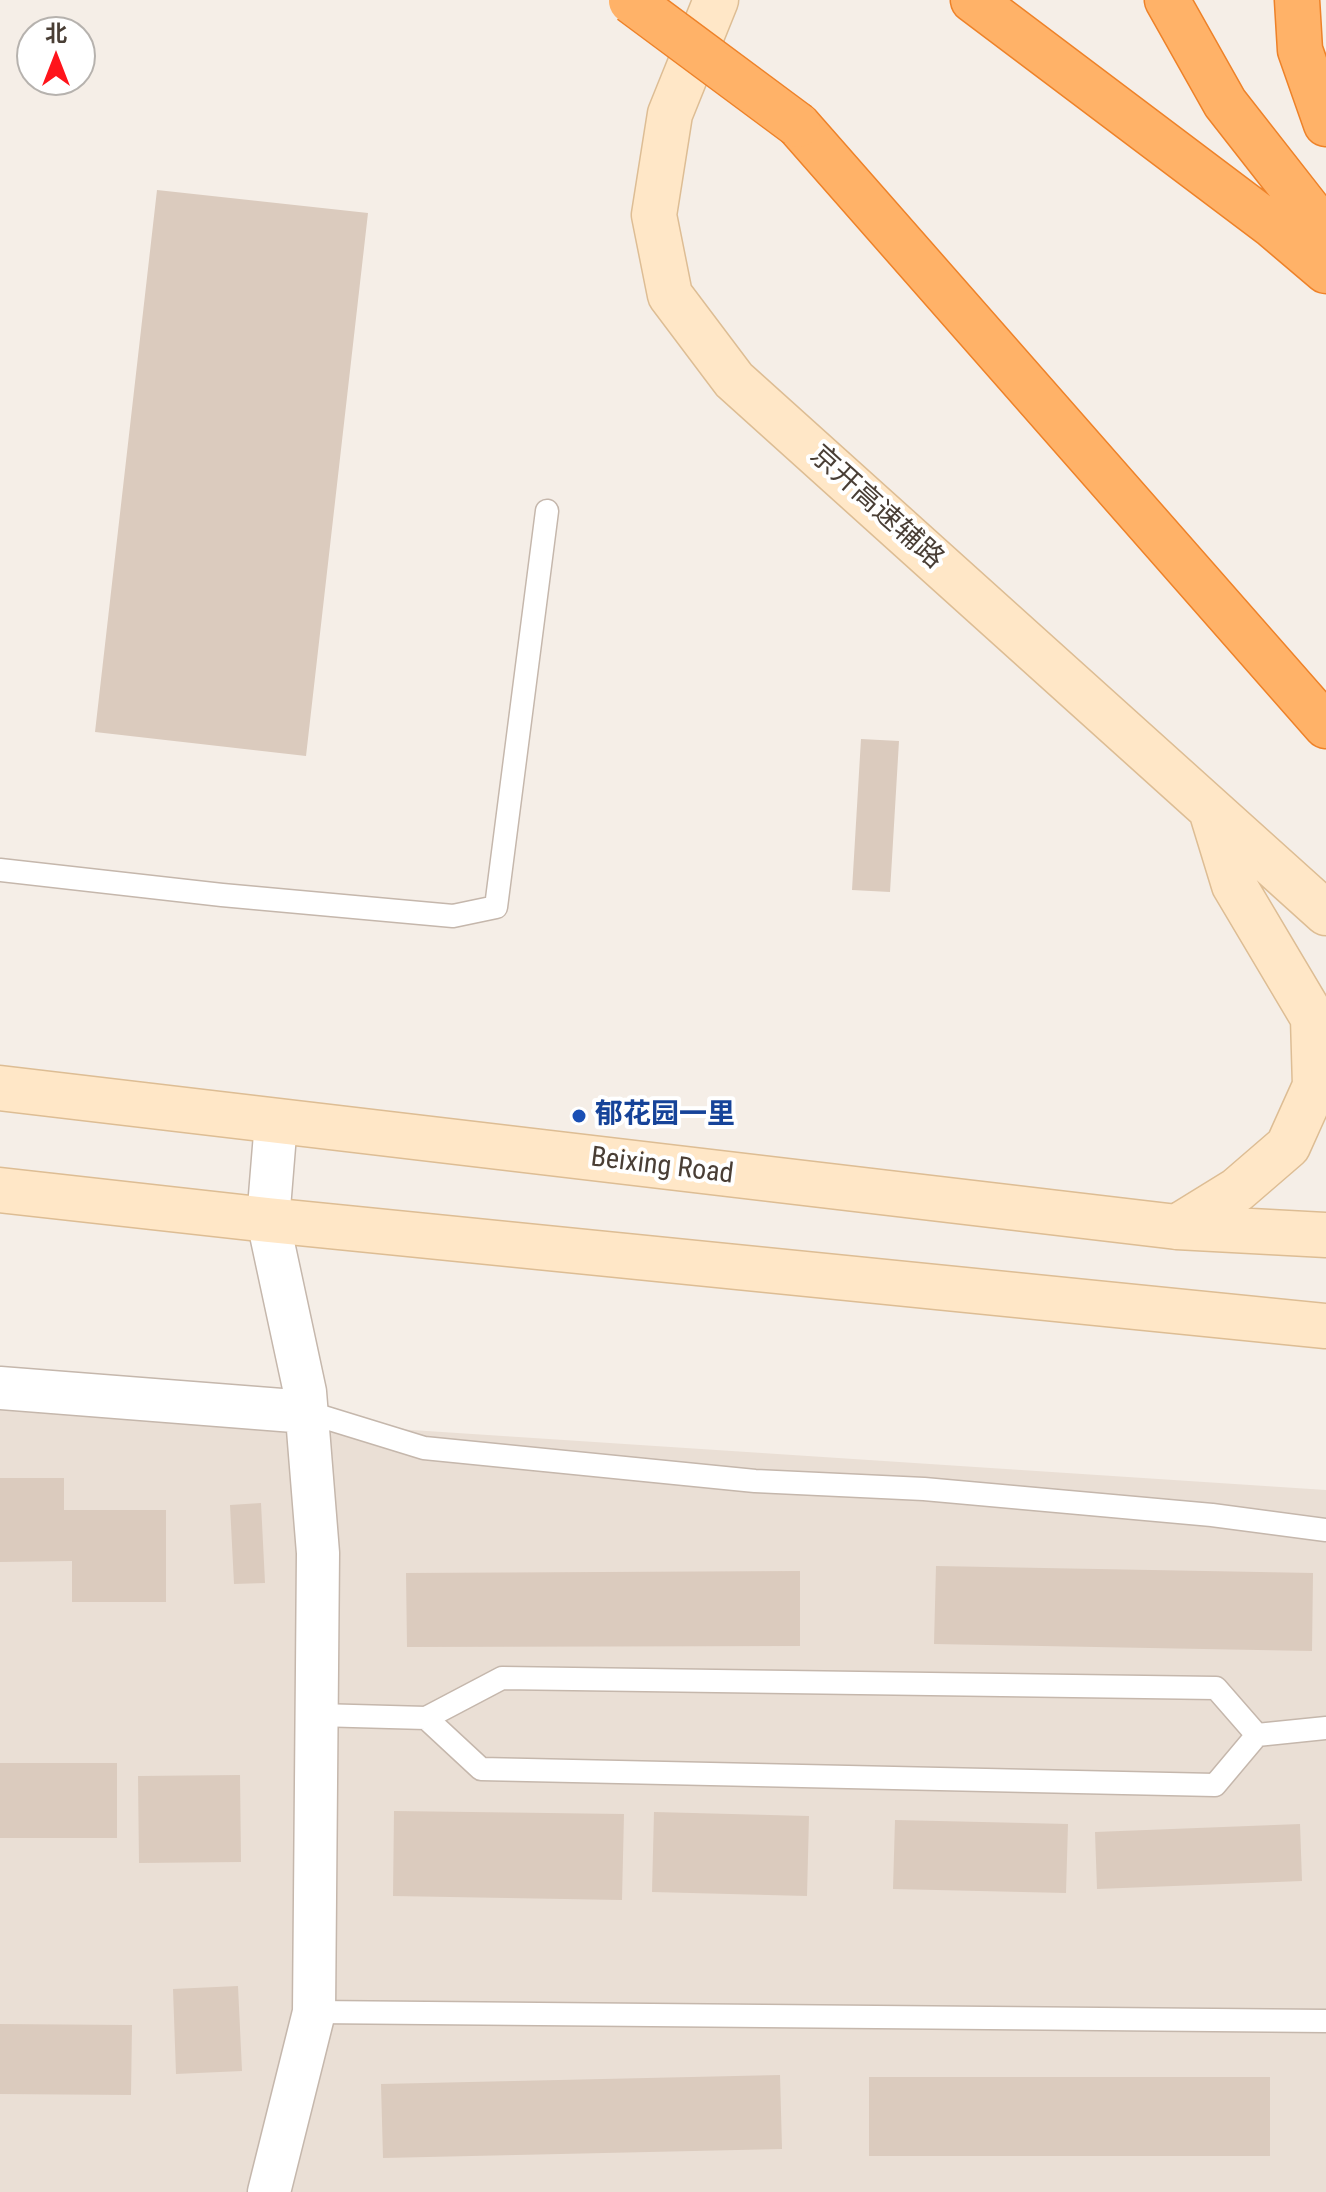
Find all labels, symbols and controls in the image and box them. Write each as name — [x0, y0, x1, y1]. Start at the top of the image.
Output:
north arrow — [16, 16, 96, 96]
text: 北 — [45, 21, 67, 46]
street label: 京开高速辅路 — [802, 439, 950, 577]
place label: 郁花园一里 — [595, 1099, 735, 1133]
marker: 郁花园一里 — [570, 1107, 588, 1125]
street label: Beixing Road — [589, 1142, 735, 1192]

